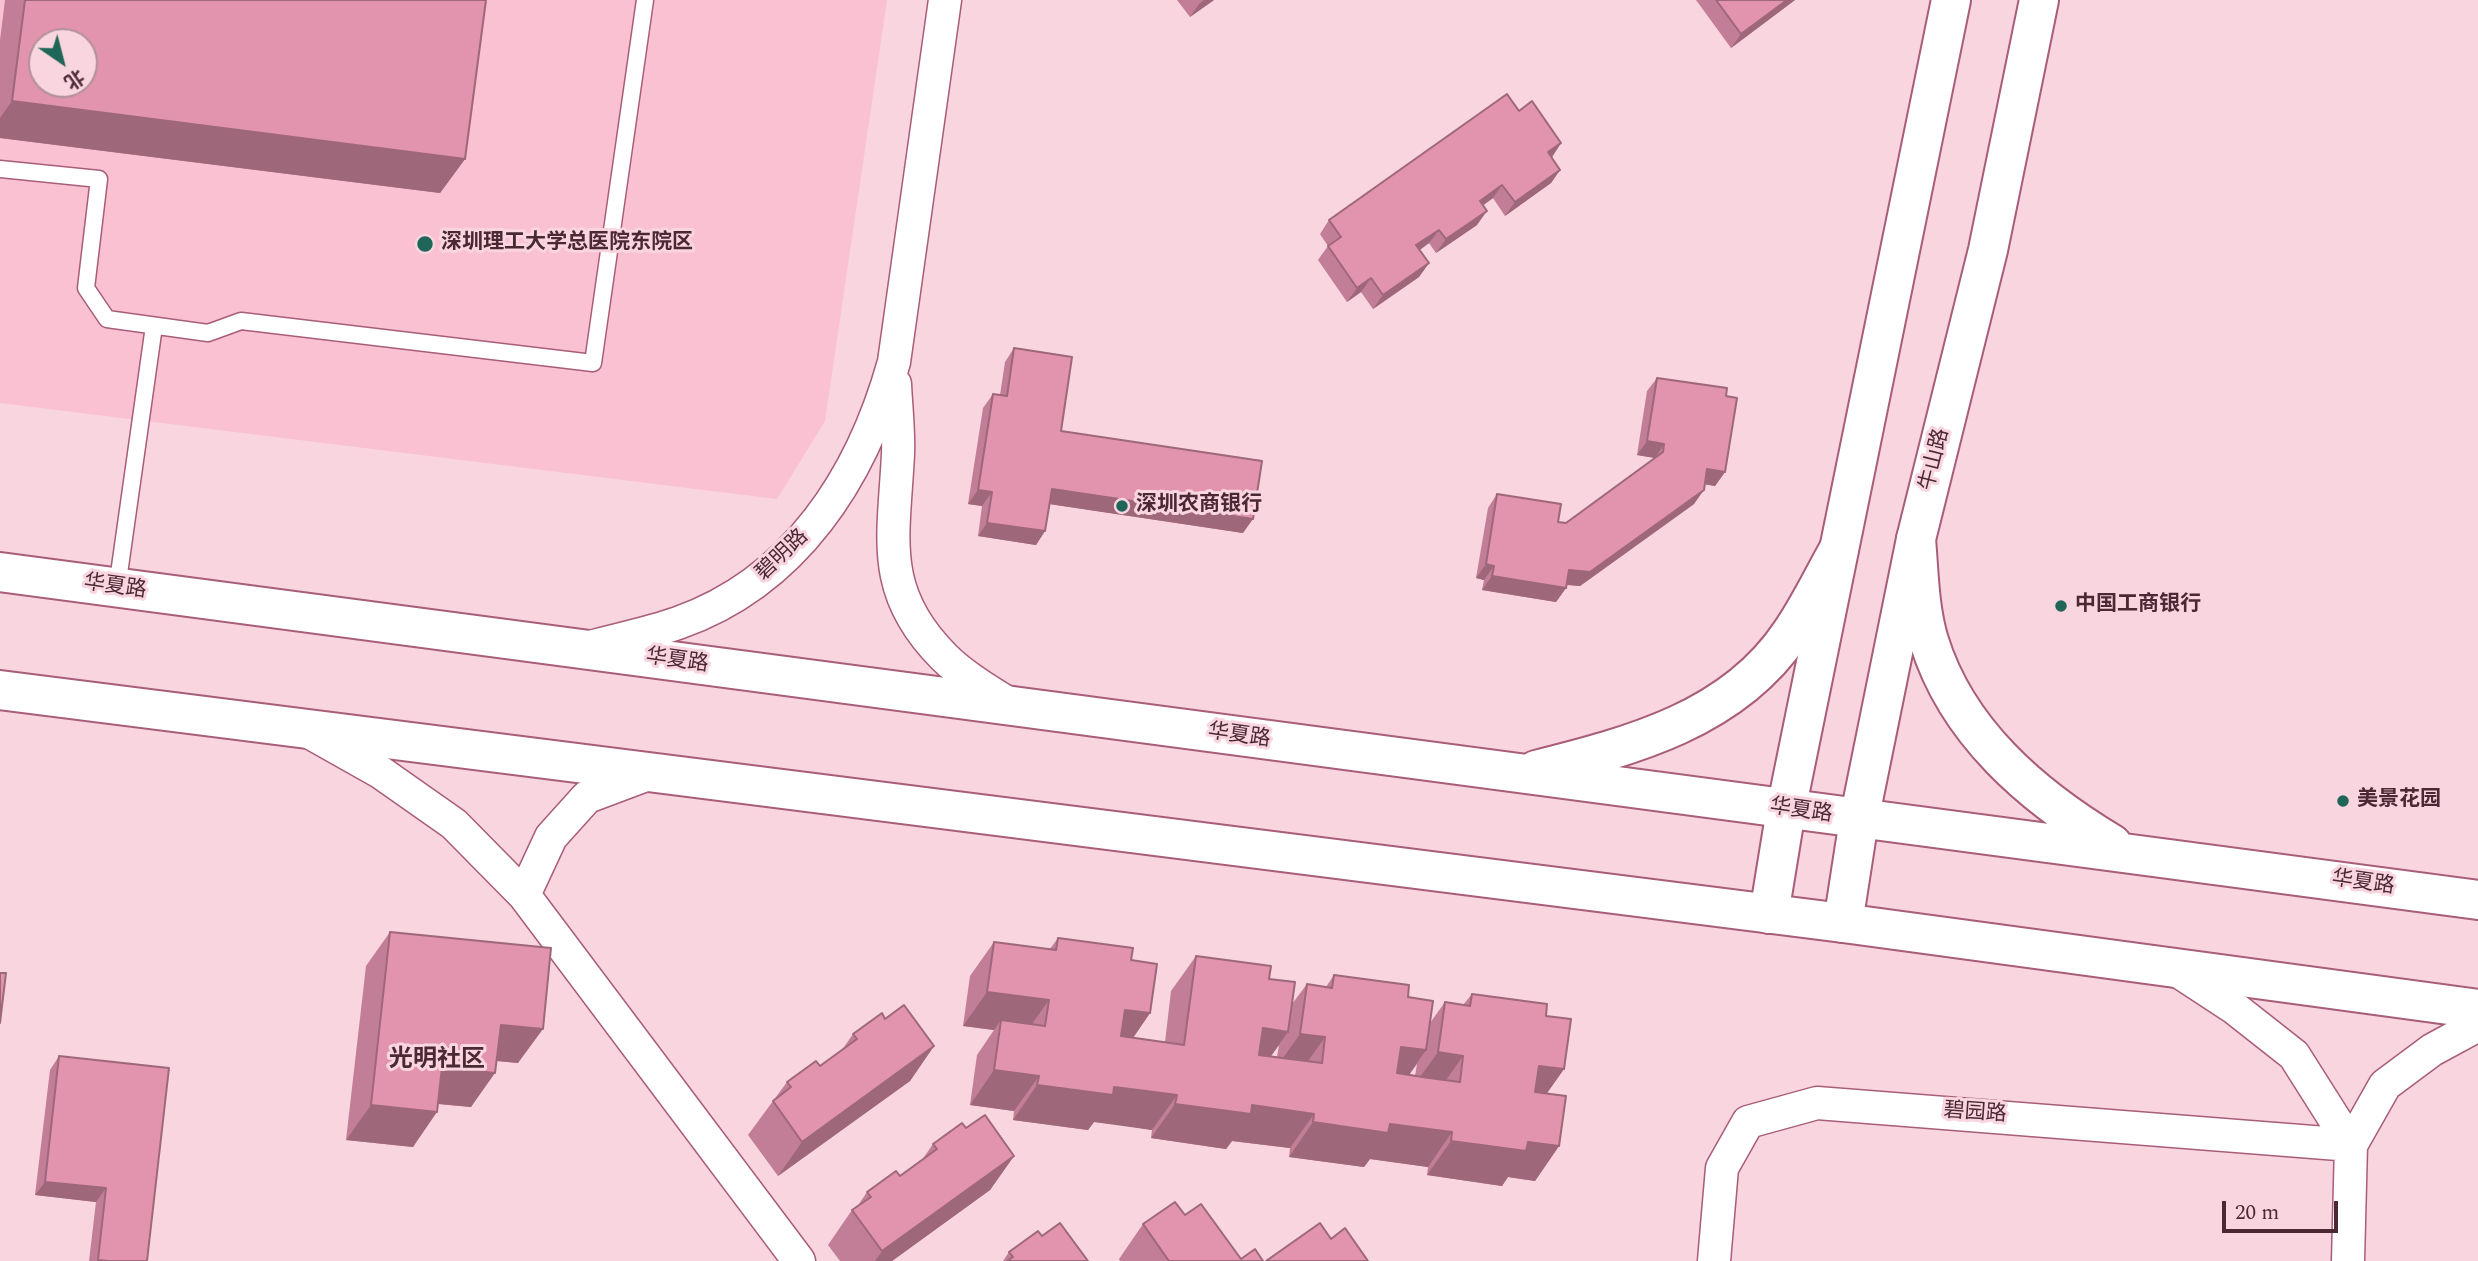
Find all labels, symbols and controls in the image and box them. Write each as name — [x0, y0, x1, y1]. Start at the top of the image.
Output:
north arrow — [28, 28, 98, 98]
text: 北 — [58, 62, 90, 96]
place label: 深圳理工大学总医院东院区 — [441, 231, 693, 257]
marker: 深圳理工大学总医院东院区 — [415, 234, 435, 254]
street label: 牛山路 — [1916, 426, 1956, 494]
place label: 深圳农商银行 — [1136, 493, 1262, 519]
marker: 深圳农商银行 — [1114, 498, 1130, 514]
street label: 碧明路 — [752, 525, 814, 587]
street label: 华夏路 — [82, 571, 148, 605]
place label: 中国工商银行 — [2075, 593, 2201, 619]
marker: 中国工商银行 — [2053, 598, 2069, 614]
street label: 华夏路 — [644, 645, 710, 679]
street label: 华夏路 — [1206, 720, 1272, 754]
place label: 美景花园 — [2357, 788, 2441, 814]
marker: 美景花园 — [2335, 793, 2351, 809]
street label: 华夏路 — [1768, 795, 1834, 829]
street label: 华夏路 — [2330, 867, 2396, 901]
district label: 光明社区 — [389, 1047, 485, 1075]
street label: 碧园路 — [1943, 1099, 2007, 1129]
scale bar — [2226, 1188, 2342, 1232]
text: 20 m — [2235, 1197, 2279, 1229]

